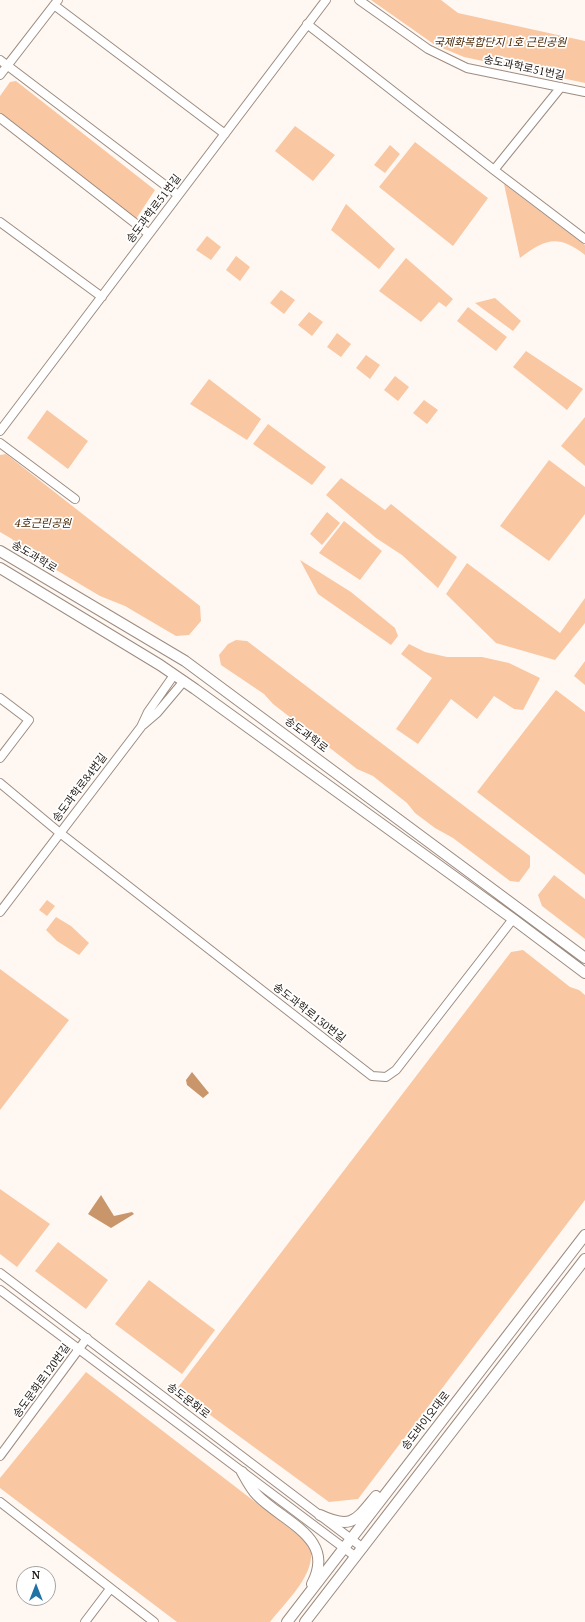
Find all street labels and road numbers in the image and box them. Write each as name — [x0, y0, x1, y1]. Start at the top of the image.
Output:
street label: 송도과학로51번길 — [482, 53, 566, 83]
street label: 송도과학로51번길 — [124, 172, 184, 246]
street label: 송도과학로 — [9, 538, 59, 576]
street label: 송도과학로 — [282, 715, 330, 755]
street label: 송도과학로84번길 — [50, 751, 110, 825]
street label: 송도과학로130번길 — [270, 981, 348, 1045]
street label: 송도문화로120번길 — [11, 1341, 73, 1421]
street label: 송도문화로 — [164, 1381, 212, 1421]
street label: 송도바이오대로 — [399, 1389, 453, 1453]

